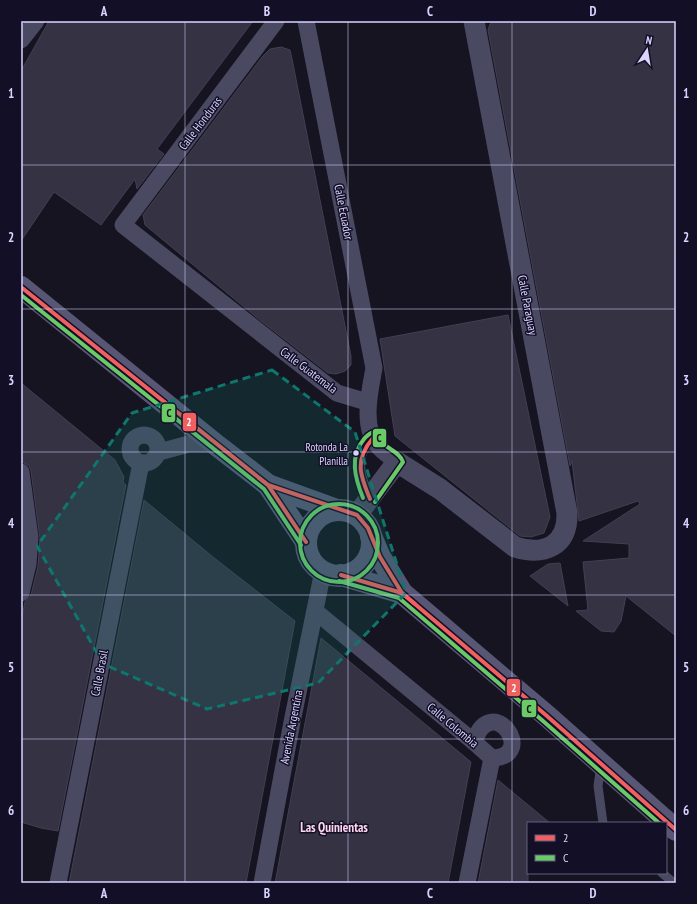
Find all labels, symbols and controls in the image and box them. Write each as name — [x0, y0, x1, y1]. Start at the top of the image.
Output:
text: A — [100, 3, 108, 20]
text: B — [264, 3, 270, 20]
text: C — [427, 3, 433, 20]
text: D — [590, 3, 597, 20]
north arrow — [627, 30, 667, 70]
text: N — [645, 33, 653, 48]
text: 1 — [8, 85, 14, 102]
text: 1 — [683, 85, 689, 102]
street label: Calle Honduras — [175, 93, 225, 153]
street label: Calle Ecuador — [331, 183, 357, 242]
text: 2 — [8, 229, 14, 246]
text: 2 — [683, 229, 689, 246]
street label: Calle Paraguay — [515, 274, 541, 337]
street label: Calle Guatemala — [278, 344, 341, 396]
text: 3 — [8, 372, 14, 389]
text: 3 — [683, 372, 689, 389]
line badge: C — [161, 403, 176, 423]
text: C — [166, 406, 172, 420]
line badge: 2 — [182, 412, 197, 432]
text: 2 — [186, 415, 192, 429]
line badge: C — [372, 428, 387, 448]
text: C — [376, 431, 382, 445]
place label: Rotonda La Planilla — [306, 440, 348, 468]
marker: Rotonda La Planilla — [351, 448, 361, 458]
text: 4 — [8, 515, 15, 532]
text: 4 — [683, 515, 690, 532]
street label: Calle Brasil — [87, 649, 111, 697]
text: 5 — [8, 659, 14, 676]
text: 5 — [683, 659, 689, 676]
line badge: 2 — [506, 678, 521, 697]
text: 2 — [511, 681, 517, 695]
street label: Avenida Argentína — [276, 688, 306, 765]
street label: Calle Colombia — [424, 699, 482, 751]
line badge: C — [521, 699, 537, 718]
text: C — [526, 702, 532, 716]
text: 6 — [8, 802, 14, 819]
text: 6 — [683, 802, 689, 819]
district label: Las Quinientas — [300, 819, 368, 836]
legend — [527, 822, 667, 874]
text: 2 — [563, 830, 568, 845]
text: C — [563, 850, 569, 865]
text: A — [100, 885, 108, 902]
text: B — [264, 885, 270, 902]
text: C — [427, 885, 433, 902]
text: D — [590, 885, 597, 902]

